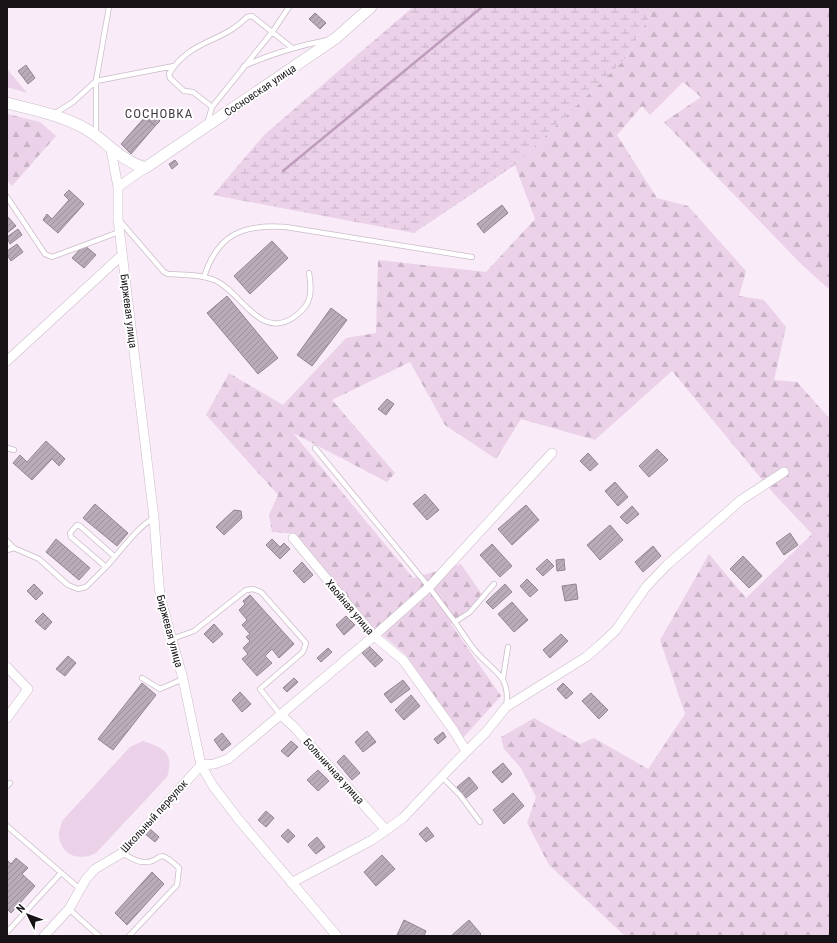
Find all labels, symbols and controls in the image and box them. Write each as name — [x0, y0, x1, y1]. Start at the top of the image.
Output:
street label: Сосновская улица — [222, 62, 299, 119]
district label: СОСНОВКА — [125, 106, 193, 121]
street label: Биржевая улица — [118, 273, 140, 349]
street label: Хвойная улица — [323, 577, 376, 638]
street label: Биржевая улица — [154, 593, 185, 669]
street label: Больничная улица — [301, 736, 367, 807]
street label: Школьный переулок — [118, 777, 191, 856]
north arrow — [8, 895, 48, 935]
text: N — [14, 902, 28, 916]

